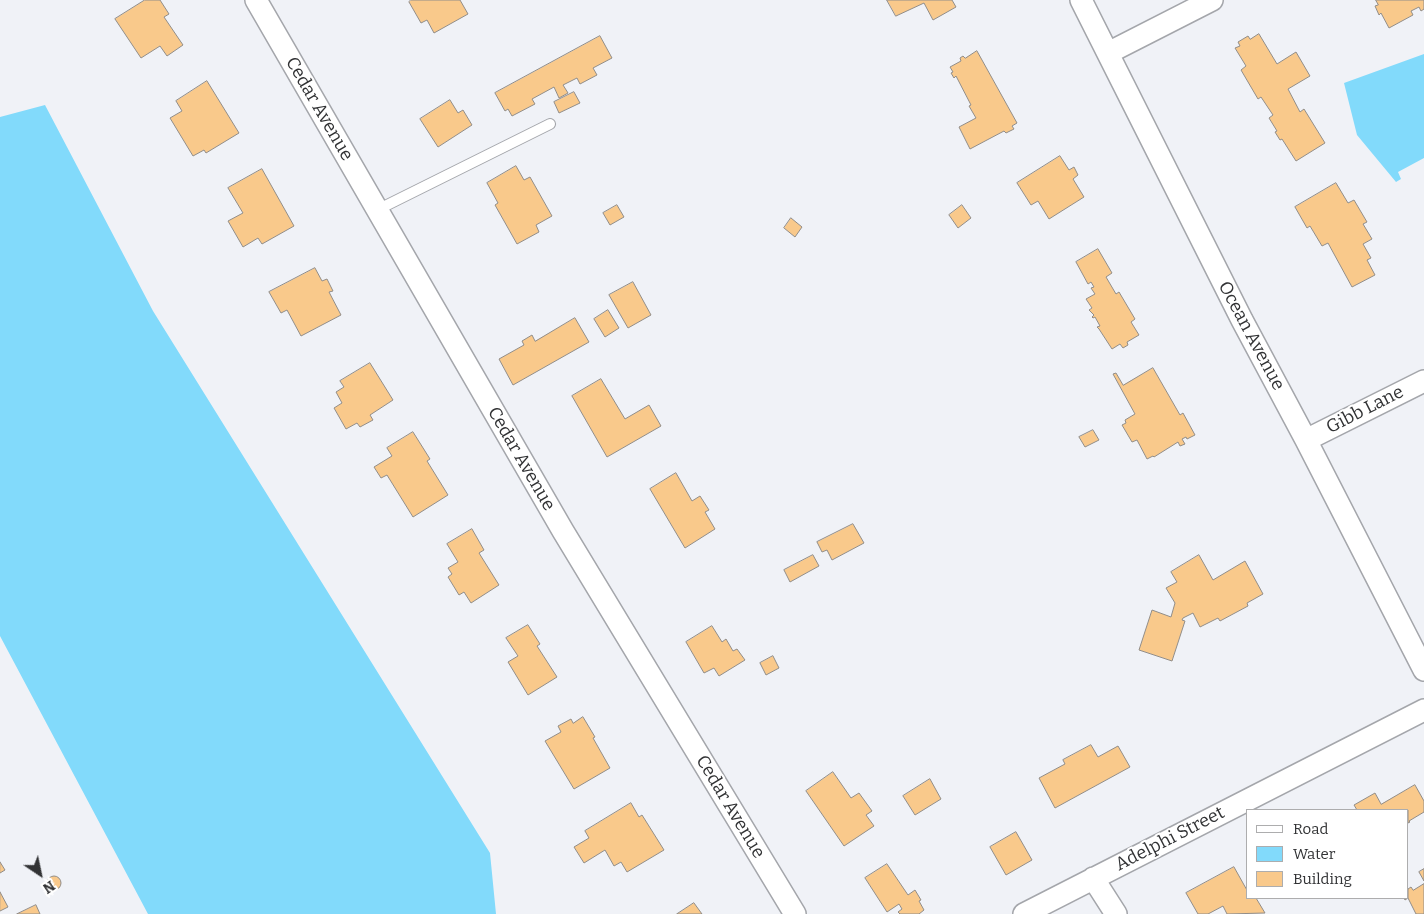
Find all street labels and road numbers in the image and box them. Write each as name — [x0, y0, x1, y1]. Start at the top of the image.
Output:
street label: Cedar Avenue — [281, 53, 357, 165]
street label: Ocean Avenue — [1213, 278, 1289, 394]
street label: Gibb Lane — [1323, 381, 1407, 439]
street label: Cedar Avenue — [483, 403, 559, 515]
street label: Cedar Avenue — [691, 752, 769, 862]
street label: Adelphi Street — [1112, 802, 1228, 876]

